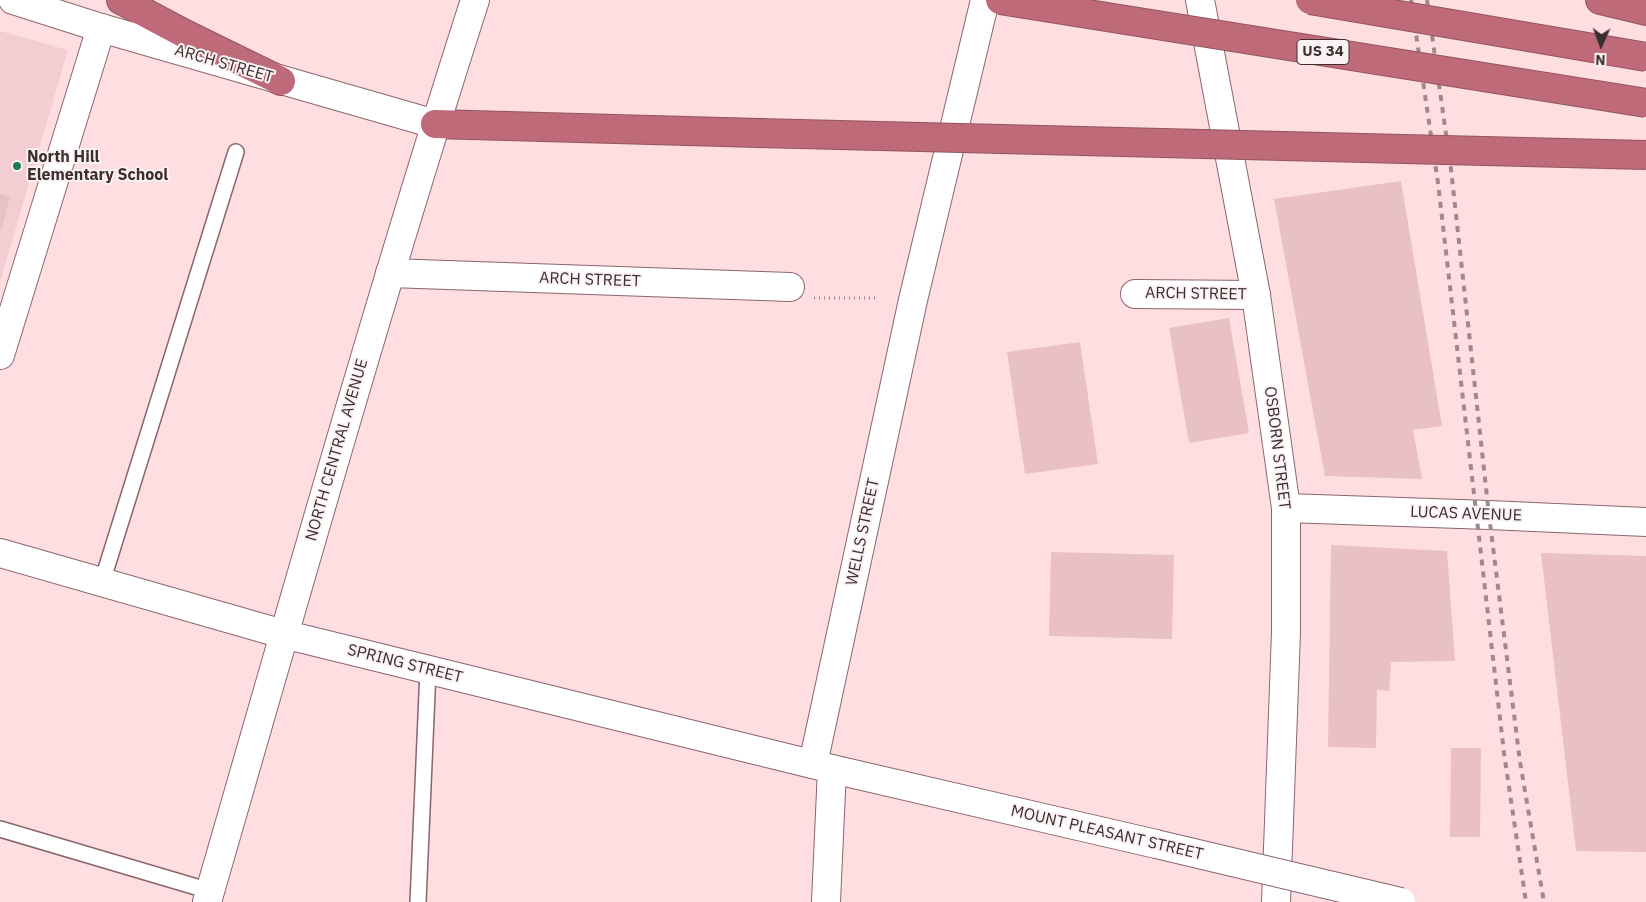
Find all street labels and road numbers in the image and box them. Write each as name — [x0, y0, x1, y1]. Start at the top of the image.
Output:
road number: US 34 — [1297, 40, 1349, 64]
street label: ARCH STREET — [172, 41, 276, 87]
street label: ARCH STREET — [539, 269, 641, 291]
street label: ARCH STREET — [1145, 284, 1247, 304]
street label: NORTH CENTRAL AVENUE — [302, 357, 372, 543]
street label: OSBORN STREET — [1260, 385, 1294, 511]
street label: WELLS STREET — [842, 477, 884, 587]
street label: LUCAS AVENUE — [1410, 502, 1522, 526]
street label: SPRING STREET — [345, 640, 465, 688]
street label: MOUNT PLEASANT STREET — [1009, 802, 1205, 864]

